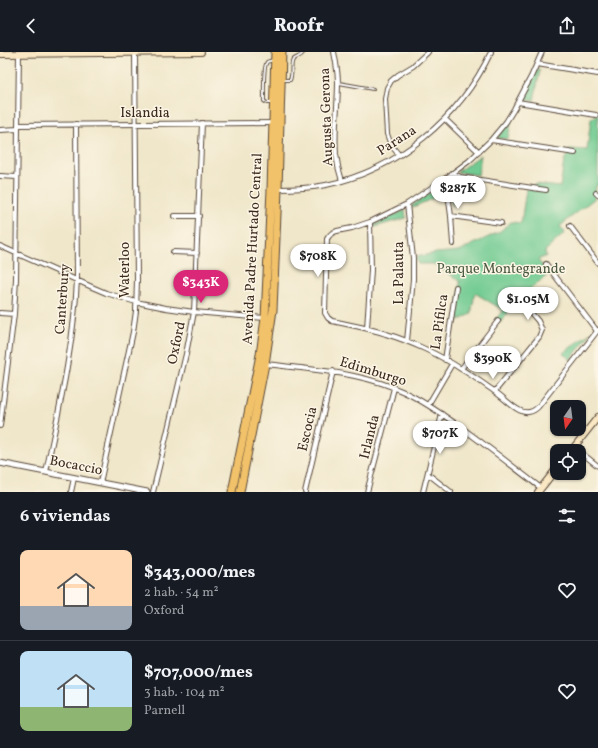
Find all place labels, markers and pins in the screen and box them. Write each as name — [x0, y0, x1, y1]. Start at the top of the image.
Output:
pin: $287K — [430, 176, 486, 210]
pin: $708K — [290, 244, 346, 278]
pin: $343K — [173, 270, 229, 304]
pin: $1.05M — [495, 287, 561, 321]
pin: $390K — [465, 346, 521, 380]
pin: $707K — [412, 421, 468, 455]

